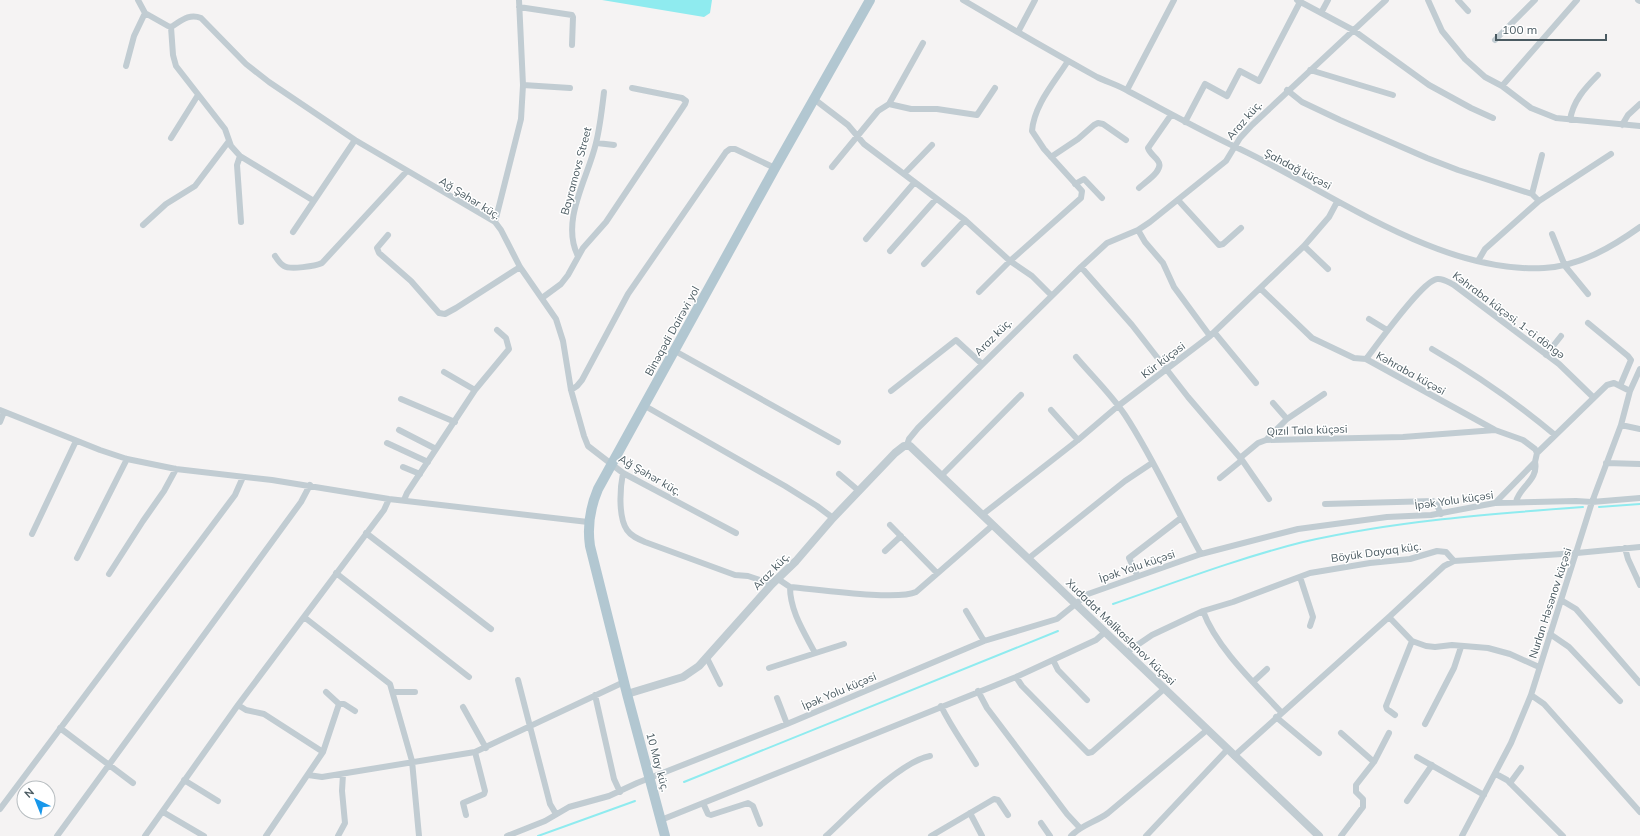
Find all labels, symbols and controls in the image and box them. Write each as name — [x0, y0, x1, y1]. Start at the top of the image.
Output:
scale bar — [1496, 16, 1606, 42]
text: 100 m — [1502, 22, 1537, 37]
street label: Araz küç. — [1223, 98, 1265, 142]
street label: Bayramovs Street — [557, 125, 595, 217]
street label: Şahdağ küçəsi — [1262, 145, 1334, 193]
street label: Ağ Şəhər küç. — [437, 174, 503, 222]
street label: Kəhraba küçəsi, 1-ci döngə — [1450, 268, 1568, 362]
street label: Binəqədi Dairəvi yol — [642, 284, 702, 378]
street label: Araz küç. — [971, 315, 1015, 359]
street label: Kür küçəsi — [1138, 339, 1188, 381]
street label: Kəhraba küçəsi — [1374, 348, 1448, 398]
street label: Qızıl Tala küçəsi — [1266, 422, 1348, 438]
street label: Ağ Şəhər küç. — [616, 452, 684, 498]
street label: İpək Yolu küçəsi — [1414, 488, 1494, 512]
street label: Böyük Dayaq küç. — [1330, 539, 1422, 565]
street label: İpək Yolu küçəsi — [1097, 546, 1177, 586]
street label: Nurlan Həsənov küçəsi — [1525, 546, 1575, 660]
street label: Araz küç. — [750, 549, 792, 593]
street label: Xudadat Məlikaslanov küçəsi — [1063, 576, 1179, 688]
street label: İpək Yolu küçəsi — [800, 669, 878, 713]
street label: 10 May küç. — [643, 731, 673, 793]
north arrow — [16, 780, 56, 820]
text: N — [21, 785, 37, 801]

